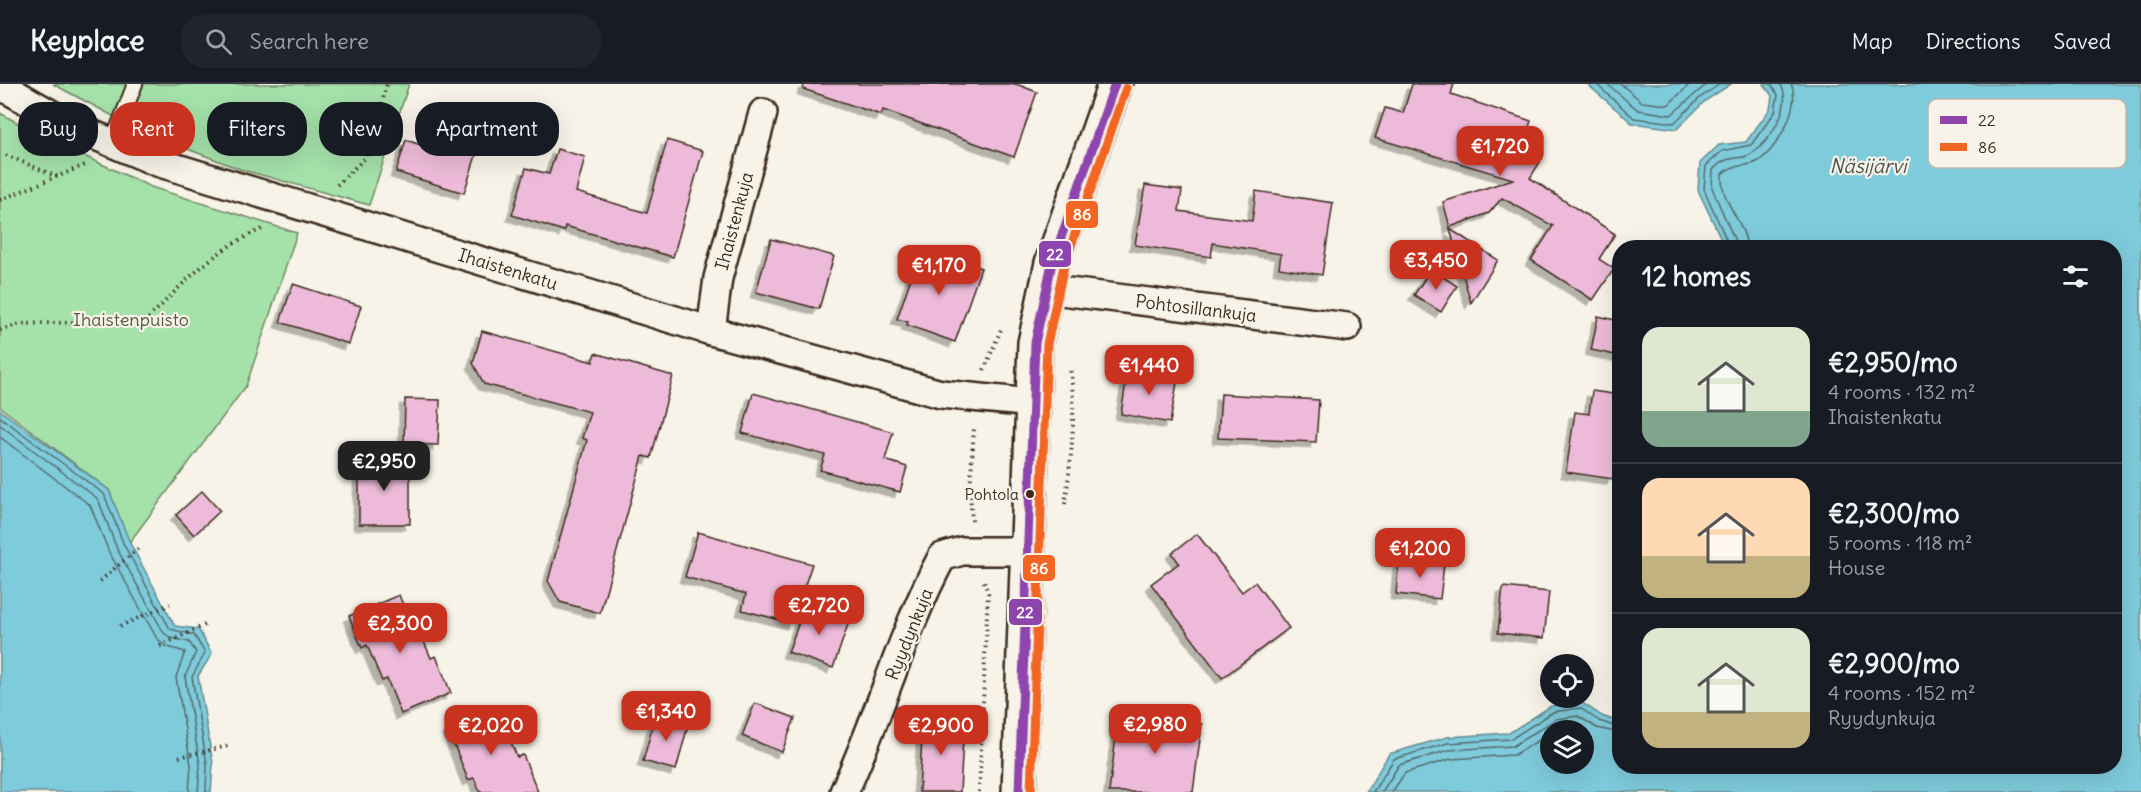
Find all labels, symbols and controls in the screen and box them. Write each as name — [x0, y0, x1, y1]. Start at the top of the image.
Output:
search box — [181, 14, 601, 68]
text: Keyplace — [30, 23, 145, 59]
icon: search — [202, 25, 235, 58]
text: Search here — [250, 27, 369, 55]
text: Map — [1852, 28, 1893, 55]
text: Directions — [1926, 28, 2020, 55]
text: Saved — [2053, 28, 2111, 55]
legend — [1928, 99, 2126, 168]
chip: Buy — [18, 102, 98, 156]
chip: Rent — [110, 102, 195, 156]
chip: Filters — [207, 102, 307, 156]
chip: New — [319, 102, 403, 156]
chip: Apartment — [415, 102, 559, 156]
text: 22 — [1978, 110, 1996, 130]
pin: €1,720 — [1451, 126, 1549, 177]
text: €1,720 — [1471, 133, 1529, 158]
text: 86 — [1978, 137, 1996, 157]
water label: Näsijärvi — [1830, 153, 1909, 178]
street label: Ihaistenkuja — [710, 169, 758, 273]
line badge: 86 — [1065, 200, 1099, 229]
text: 86 — [1073, 204, 1091, 224]
line badge: 22 — [1038, 240, 1072, 268]
pin: €3,450 — [1387, 240, 1485, 291]
street label: Ihaistenkatu — [456, 243, 560, 295]
text: 22 — [1046, 244, 1064, 264]
pin: €1,170 — [890, 245, 988, 296]
text: €3,450 — [1404, 247, 1468, 272]
text: €1,170 — [912, 252, 966, 277]
text: 12 homes — [1642, 260, 1751, 293]
icon: filters — [2059, 260, 2092, 293]
street label: Pohtosillankuja — [1134, 289, 1258, 327]
park label: Ihaistenpuisto — [73, 308, 189, 331]
pin: €1,440 — [1100, 345, 1198, 396]
text: €2,950/mo — [1828, 346, 1958, 379]
icon: home — [1690, 351, 1762, 423]
text: €1,440 — [1119, 352, 1179, 377]
text: 4 rooms · 132 m² — [1828, 379, 1975, 404]
text: Ihaistenkatu — [1828, 404, 1942, 429]
pin: €2,950 — [335, 441, 433, 492]
text: €2,950 — [352, 448, 416, 473]
place label: Pohtola — [965, 484, 1019, 504]
marker: Pohtola — [1024, 488, 1036, 500]
text: €2,300/mo — [1828, 497, 1960, 530]
icon: home — [1690, 502, 1762, 574]
pin: €1,200 — [1371, 528, 1469, 579]
text: 5 rooms · 118 m² — [1828, 530, 1973, 555]
text: €1,200 — [1389, 535, 1451, 560]
line badge: 86 — [1022, 554, 1056, 582]
text: House — [1828, 555, 1885, 580]
text: 86 — [1030, 558, 1048, 578]
pin: €2,720 — [770, 585, 868, 636]
street label: Ryydynkuja — [880, 585, 938, 683]
text: €2,720 — [788, 592, 850, 617]
line badge: 22 — [1008, 598, 1043, 626]
text: 22 — [1016, 602, 1034, 622]
pin: €2,300 — [351, 603, 449, 654]
text: €2,300 — [367, 610, 433, 635]
text: €2,900/mo — [1828, 647, 1960, 680]
icon: home — [1690, 652, 1762, 724]
map controls — [1540, 654, 1594, 774]
button: locate — [1540, 654, 1594, 708]
text: 4 rooms · 152 m² — [1828, 680, 1976, 705]
pin: €1,340 — [617, 691, 715, 742]
text: €1,340 — [636, 698, 696, 723]
pin: €2,980 — [1106, 704, 1204, 755]
pin: €2,020 — [442, 705, 540, 756]
pin: €2,900 — [892, 705, 990, 756]
text: Ryydynkuja — [1828, 705, 1936, 730]
text: €2,980 — [1123, 711, 1187, 736]
text: €2,020 — [458, 712, 524, 737]
text: €2,900 — [908, 712, 974, 737]
button: layers — [1540, 720, 1594, 774]

